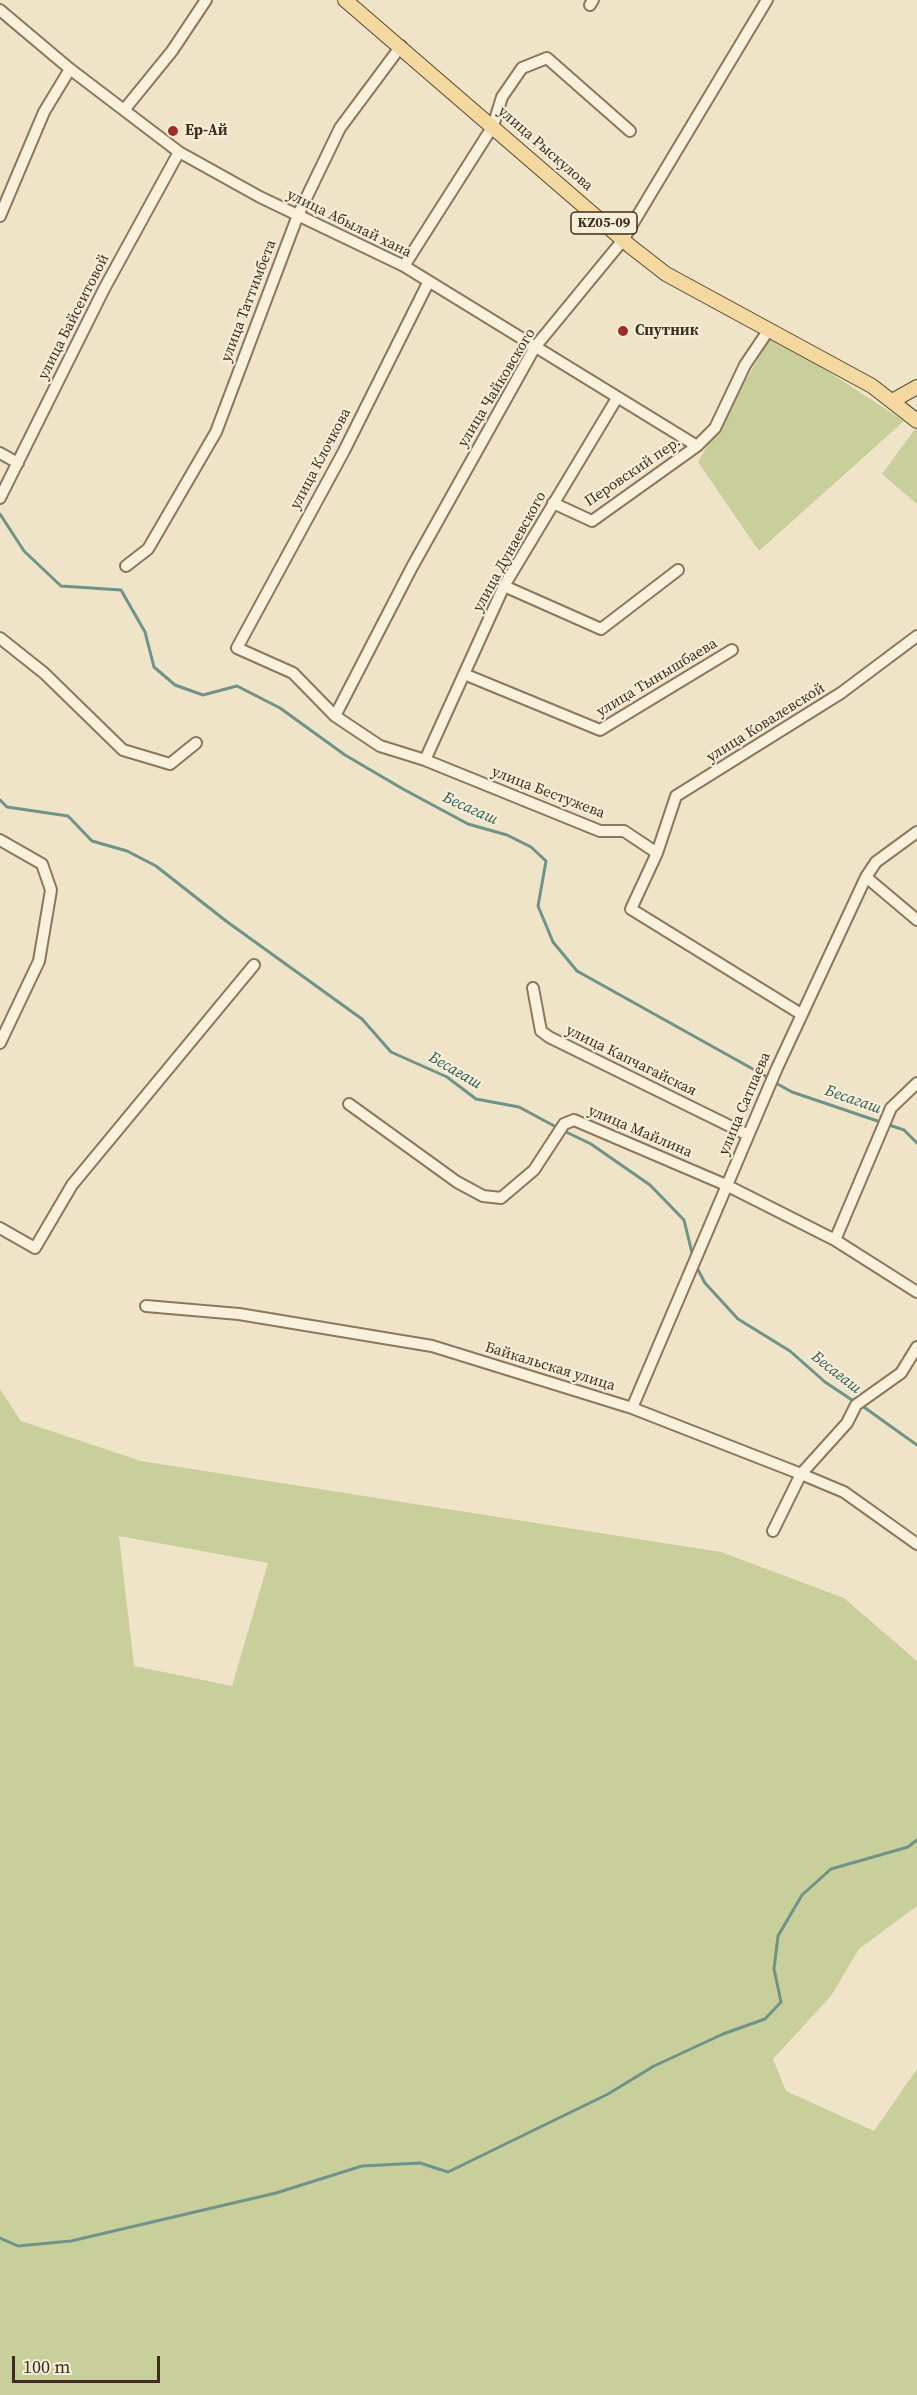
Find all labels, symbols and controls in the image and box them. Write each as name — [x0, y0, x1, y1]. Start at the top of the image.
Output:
street label: улица Рыскулова — [494, 103, 596, 195]
place label: Ер-Ай — [185, 122, 228, 140]
marker: Ер-Ай — [166, 124, 180, 138]
street label: улица Абылай хана — [284, 186, 414, 262]
road number: KZ05-09 — [571, 212, 637, 234]
street label: улица Таттимбета — [217, 237, 281, 365]
street label: улица Байсеитовой — [35, 251, 113, 383]
place label: Спутник — [635, 322, 698, 340]
marker: Спутник — [616, 324, 630, 338]
street label: улица Чайковского — [454, 325, 540, 451]
street label: улица Клочкова — [287, 405, 355, 513]
street label: Перовский пер. — [582, 433, 684, 511]
street label: улица Дунаевского — [469, 489, 551, 615]
street label: улица Тынышбаева — [593, 635, 721, 721]
street label: улица Ковалевской — [704, 679, 828, 767]
street label: улица Бестужева — [489, 763, 607, 823]
water label: Бесагаш — [439, 788, 501, 830]
street label: улица Капчагайская — [563, 1022, 699, 1100]
water label: Бесағаш — [425, 1048, 485, 1094]
street label: улица Сатпаева — [715, 1050, 775, 1158]
water label: Бесагаш — [822, 1081, 884, 1119]
street label: улица Майлина — [585, 1102, 695, 1162]
street label: Байкальская улица — [483, 1339, 617, 1395]
water label: Бесағаш — [807, 1347, 865, 1399]
scale bar — [15, 2344, 164, 2382]
text: 100 m — [23, 2354, 70, 2379]

